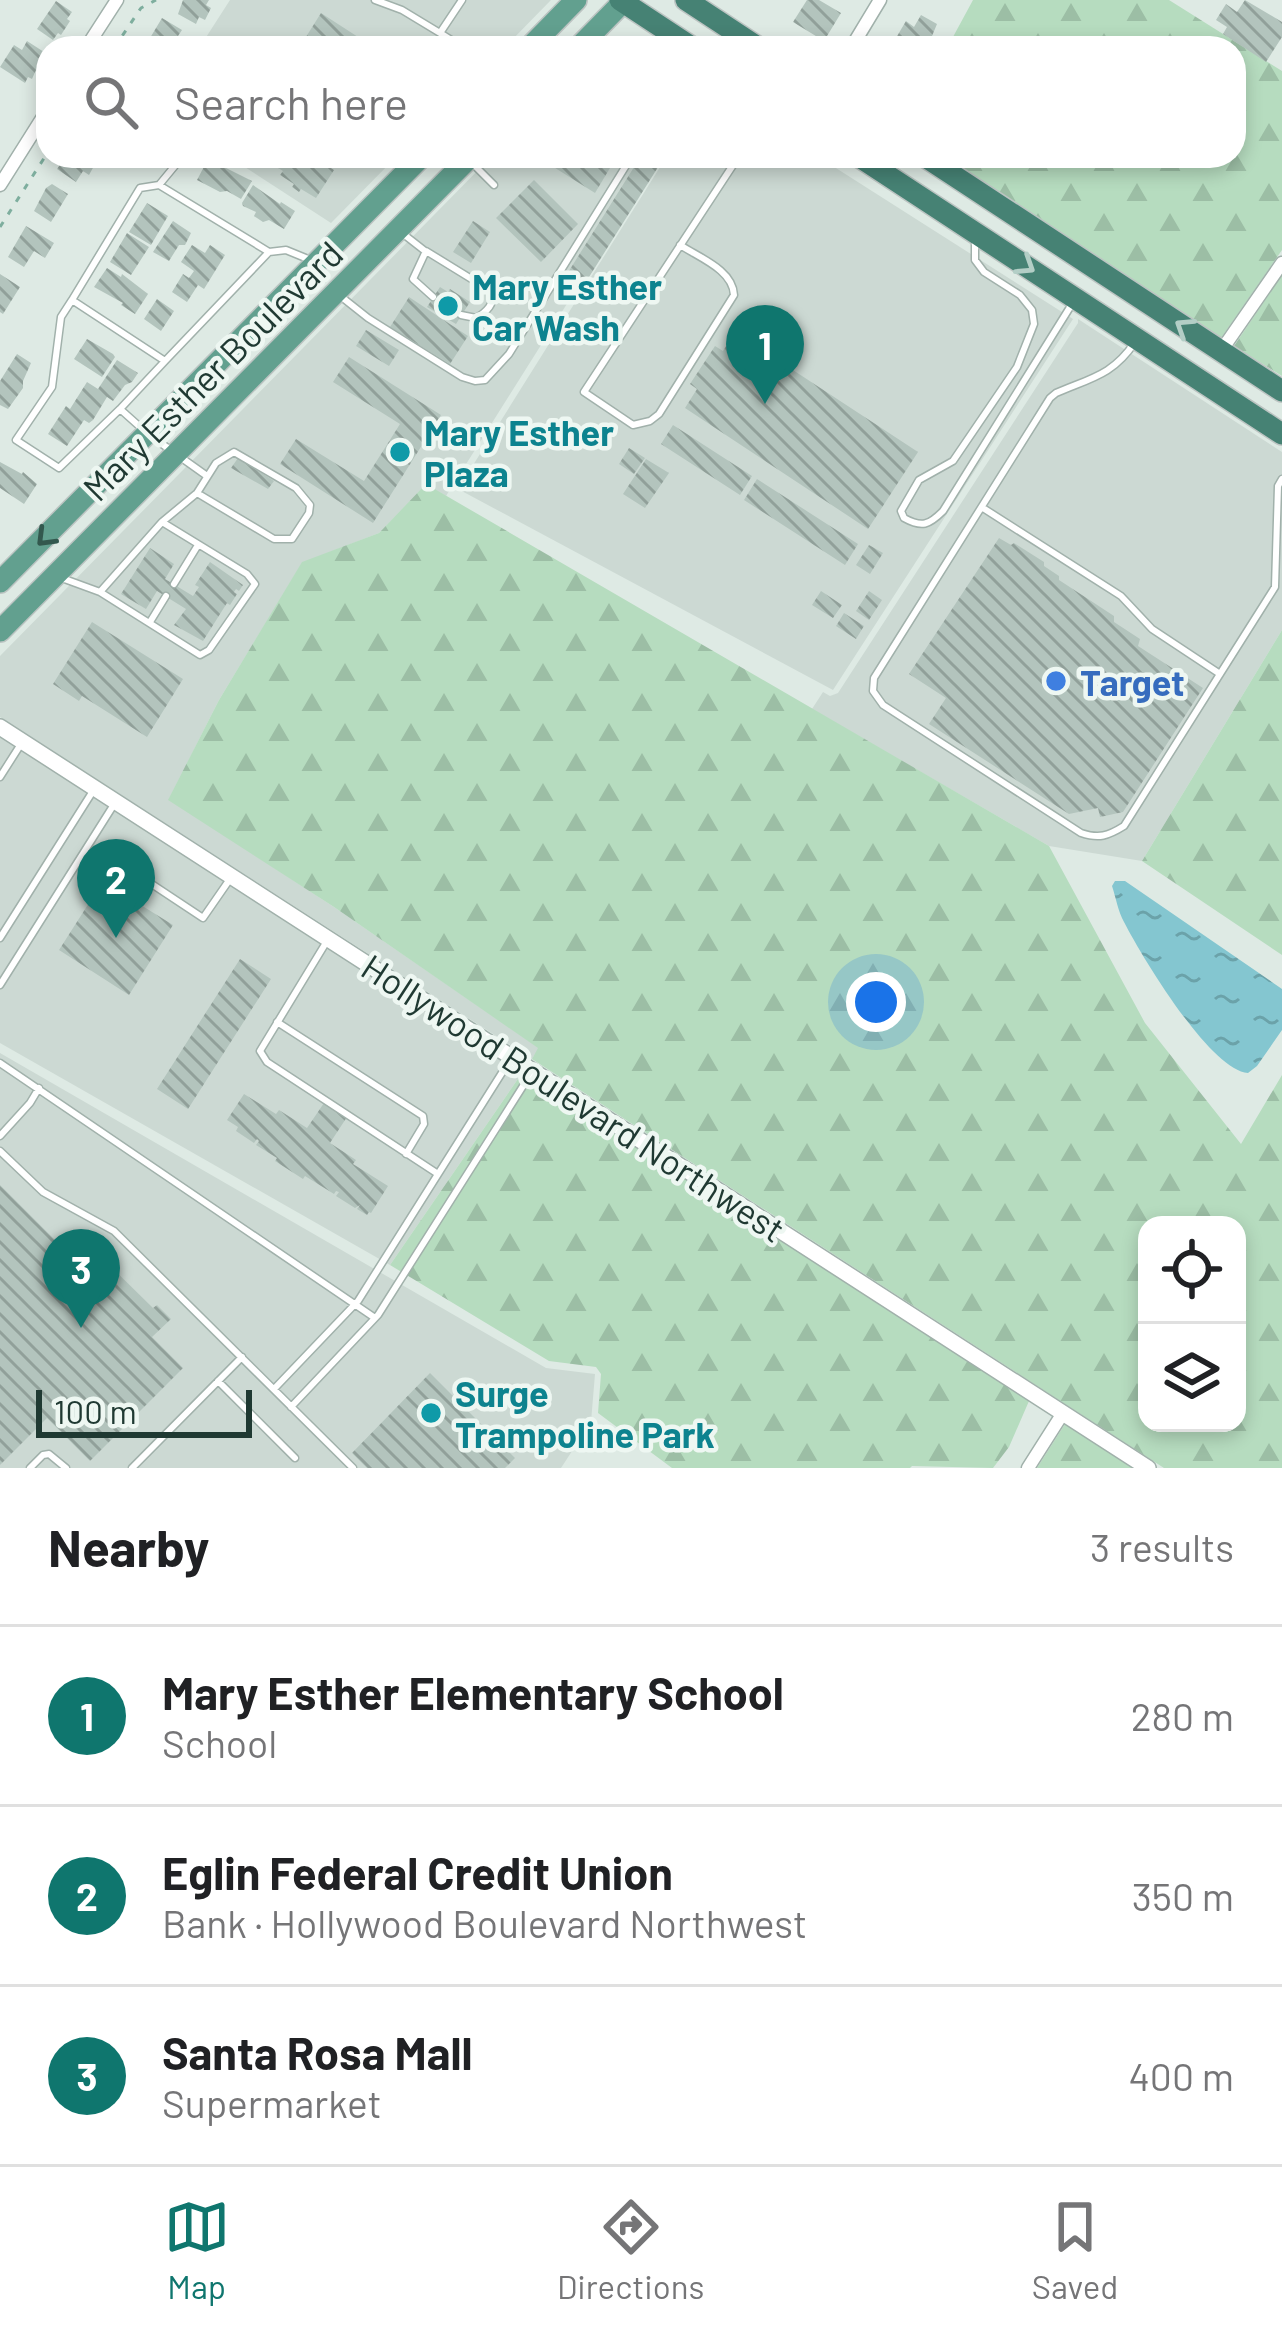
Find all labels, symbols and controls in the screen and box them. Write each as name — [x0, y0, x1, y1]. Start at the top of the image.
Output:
search box — [36, 36, 1246, 168]
icon: search — [78, 69, 144, 135]
text: Search here — [174, 75, 408, 129]
street label: Mary Esther Boulevard — [73, 231, 351, 509]
one-way arrow — [1012, 252, 1034, 274]
place label: Mary Esther Car Wash — [472, 264, 662, 348]
marker: Mary Esther Car Wash — [435, 293, 461, 319]
pin: 1 — [726, 305, 804, 404]
one-way arrow — [1175, 318, 1197, 341]
place label: Mary Esther Plaza — [424, 410, 614, 494]
marker: Mary Esther Plaza — [387, 439, 413, 465]
one-way arrow — [37, 524, 59, 546]
place label: Target — [1080, 660, 1185, 703]
marker: Target — [1043, 668, 1069, 694]
pin: 2 — [77, 839, 155, 938]
street label: Hollywood Boulevard Northwest — [355, 944, 793, 1250]
your location — [846, 972, 906, 1032]
map controls — [1138, 1216, 1246, 1432]
button: locate — [1138, 1216, 1246, 1324]
pin: 3 — [42, 1229, 120, 1328]
button: layers — [1138, 1324, 1246, 1432]
place label: Surge Trampoline Park — [455, 1371, 715, 1455]
scale bar — [36, 1384, 252, 1437]
text: 100 m — [54, 1391, 137, 1431]
marker: Surge Trampoline Park — [418, 1400, 444, 1426]
text: Nearby — [48, 1516, 209, 1577]
text: 3 results — [1090, 1523, 1234, 1570]
text: Mary Esther Elementary School — [162, 1665, 784, 1719]
text: 1 — [80, 1692, 94, 1739]
text: 280 m — [1131, 1692, 1234, 1739]
text: School — [162, 1719, 277, 1766]
text: Eglin Federal Credit Union — [162, 1845, 673, 1899]
text: 2 — [76, 1872, 98, 1919]
text: 350 m — [1132, 1872, 1234, 1919]
text: Bank · Hollywood Boulevard Northwest — [162, 1899, 807, 1946]
text: Santa Rosa Mall — [162, 2025, 472, 2079]
text: 3 — [76, 2052, 98, 2099]
text: 400 m — [1128, 2052, 1234, 2099]
text: Supermarket — [162, 2079, 382, 2126]
tab: Map — [164, 2194, 230, 2306]
tab: Directions — [557, 2194, 704, 2306]
tab: Saved — [1032, 2194, 1118, 2306]

